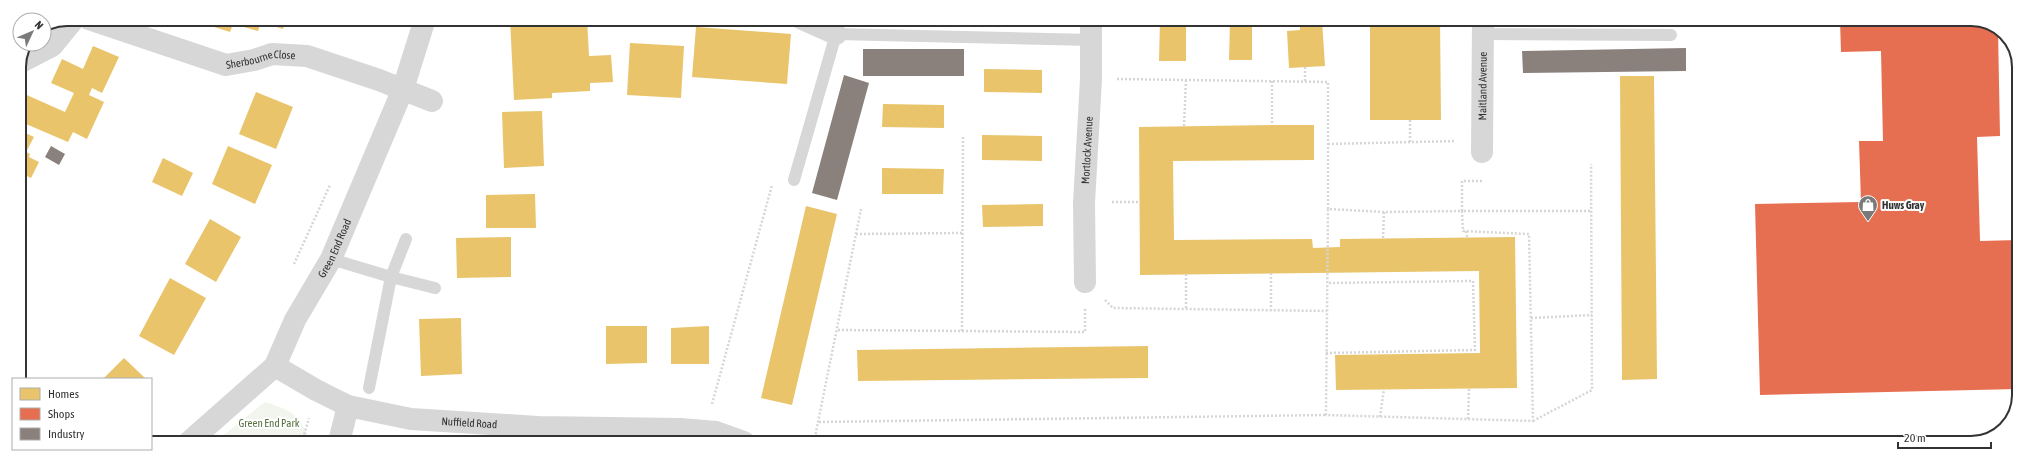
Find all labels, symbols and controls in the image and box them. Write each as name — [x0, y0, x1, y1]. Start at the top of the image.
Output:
north arrow — [12, 12, 52, 52]
text: N — [33, 19, 46, 32]
street label: Sherbourne Close — [225, 48, 296, 71]
street label: Maitland Avenue — [1476, 52, 1489, 120]
street label: Mortlock Avenue — [1079, 116, 1095, 184]
shop icon: Huws Gray — [1857, 194, 1879, 222]
place label: Huws Gray — [1882, 199, 1925, 211]
street label: Green End Road — [315, 217, 353, 280]
legend — [12, 378, 152, 450]
text: Homes — [48, 387, 79, 401]
text: Shops — [48, 407, 74, 421]
street label: Nuffield Road — [441, 415, 498, 430]
park label: Green End Park — [239, 417, 300, 429]
scale bar — [1898, 424, 1991, 450]
text: Industry — [48, 427, 85, 441]
text: 20 m — [1904, 431, 1926, 445]

